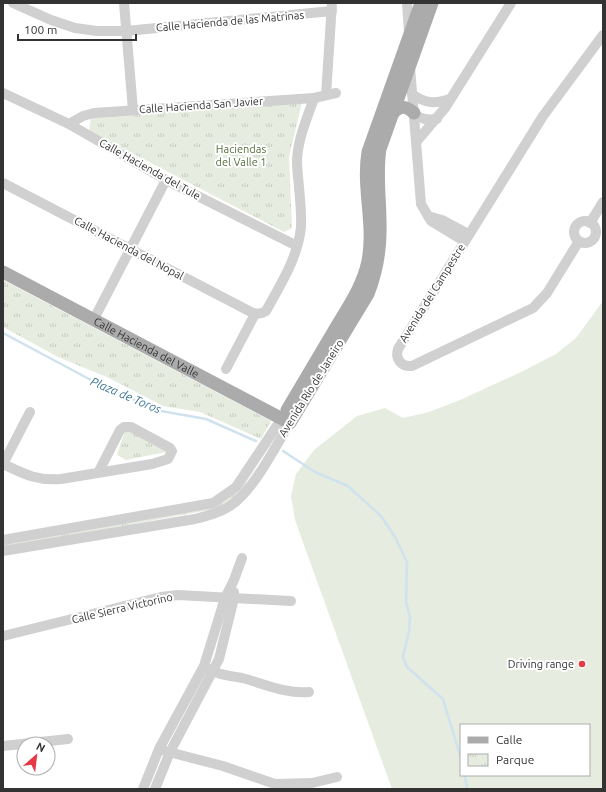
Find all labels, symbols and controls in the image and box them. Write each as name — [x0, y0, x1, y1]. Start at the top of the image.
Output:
street label: Calle Hacienda de las Matrinas — [155, 9, 305, 33]
scale bar — [18, 16, 136, 42]
text: 100 m — [24, 23, 57, 36]
street label: Calle Hacienda San Javier — [139, 95, 264, 115]
street label: Calle Hacienda del Tule — [97, 136, 203, 202]
park label: Haciendas del Valle 1 — [216, 143, 266, 168]
street label: Calle Hacienda del Nopal — [72, 214, 186, 282]
street label: Avenida del Campestre — [397, 242, 467, 344]
street label: Calle Hacienda del Valle — [92, 315, 201, 380]
street label: Avenida Río de Janeiro — [276, 337, 346, 439]
water label: Plaza de Toros — [89, 374, 163, 416]
street label: Calle Sierra Victorino — [70, 591, 174, 625]
place label: Driving range — [508, 658, 574, 670]
marker: Driving range — [577, 659, 587, 669]
legend — [460, 724, 590, 776]
text: Calle — [496, 733, 522, 746]
north arrow — [16, 736, 56, 776]
text: N — [34, 740, 47, 754]
text: Parque — [496, 753, 534, 766]

